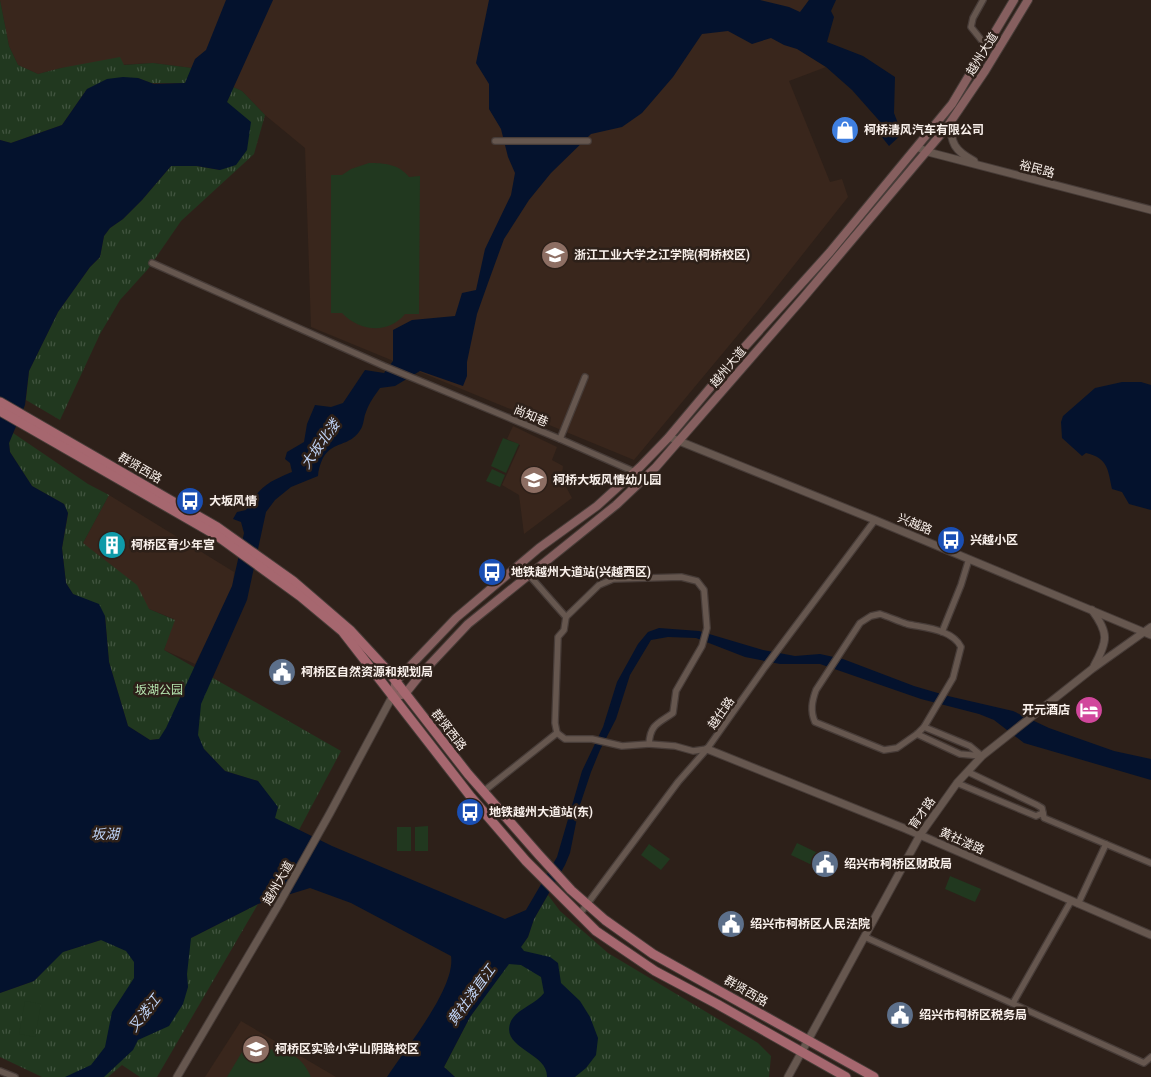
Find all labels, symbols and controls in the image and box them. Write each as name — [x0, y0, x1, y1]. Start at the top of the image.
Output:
street label: 越州大道 — [963, 30, 1001, 78]
shop icon: 柯桥清风汽车有限公司 — [830, 115, 860, 145]
place label: 柯桥清风汽车有限公司 — [864, 123, 984, 137]
street label: 裕民路 — [1018, 158, 1056, 180]
school or university icon: 浙江工业大学之江学院(柯桥校区) — [540, 240, 570, 270]
place label: 浙江工业大学之江学院(柯桥校区) — [574, 248, 750, 262]
street label: 越州大道 — [707, 344, 749, 390]
street label: 尚知巷 — [512, 403, 550, 429]
water label: 大坂北溇 — [297, 415, 344, 472]
street label: 群贤西路 — [116, 450, 164, 486]
school or university icon: 柯桥大坂风情幼儿园 — [519, 465, 549, 495]
place label: 柯桥大坂风情幼儿园 — [553, 473, 661, 487]
bus stop icon: 大坂风情 — [175, 486, 205, 516]
place label: 大坂风情 — [209, 494, 257, 508]
street label: 兴越路 — [896, 511, 934, 537]
bus stop icon: 兴越小区 — [936, 525, 966, 555]
building icon: 柯桥区青少年宫 — [97, 530, 127, 560]
place label: 兴越小区 — [970, 533, 1018, 547]
place label: 柯桥区青少年宫 — [131, 538, 215, 552]
bus stop icon: 地铁越州大道站(兴越西区) — [477, 557, 507, 587]
place label: 地铁越州大道站(兴越西区) — [511, 565, 651, 579]
public building icon: 柯桥区自然资源和规划局 — [267, 657, 297, 687]
place label: 柯桥区自然资源和规划局 — [301, 665, 433, 679]
park label: 坂湖公园 — [135, 683, 183, 697]
street label: 越仕路 — [705, 694, 737, 732]
hotel icon: 开元酒店 — [1074, 695, 1104, 725]
place label: 开元酒店 — [1022, 703, 1070, 717]
street label: 群贤西路 — [429, 707, 469, 753]
street label: 育才路 — [906, 794, 938, 832]
bus stop icon: 地铁越州大道站(东) — [455, 797, 485, 827]
place label: 地铁越州大道站(东) — [489, 805, 593, 819]
street label: 黄社溇路 — [937, 825, 987, 857]
water label: 坂湖 — [91, 826, 121, 842]
public building icon: 绍兴市柯桥区财政局 — [810, 849, 840, 879]
place label: 绍兴市柯桥区财政局 — [844, 857, 952, 871]
street label: 越州大道 — [260, 859, 296, 907]
public building icon: 绍兴市柯桥区人民法院 — [716, 909, 746, 939]
place label: 绍兴市柯桥区人民法院 — [750, 917, 870, 931]
water label: 黄社溇直江 — [444, 960, 499, 1028]
street label: 群贤西路 — [722, 973, 770, 1009]
water label: 叉溇江 — [125, 990, 164, 1034]
public building icon: 绍兴市柯桥区税务局 — [885, 1000, 915, 1030]
place label: 绍兴市柯桥区税务局 — [919, 1008, 1027, 1022]
school or university icon: 柯桥区实验小学山阴路校区 — [241, 1034, 271, 1064]
place label: 柯桥区实验小学山阴路校区 — [275, 1042, 419, 1056]

